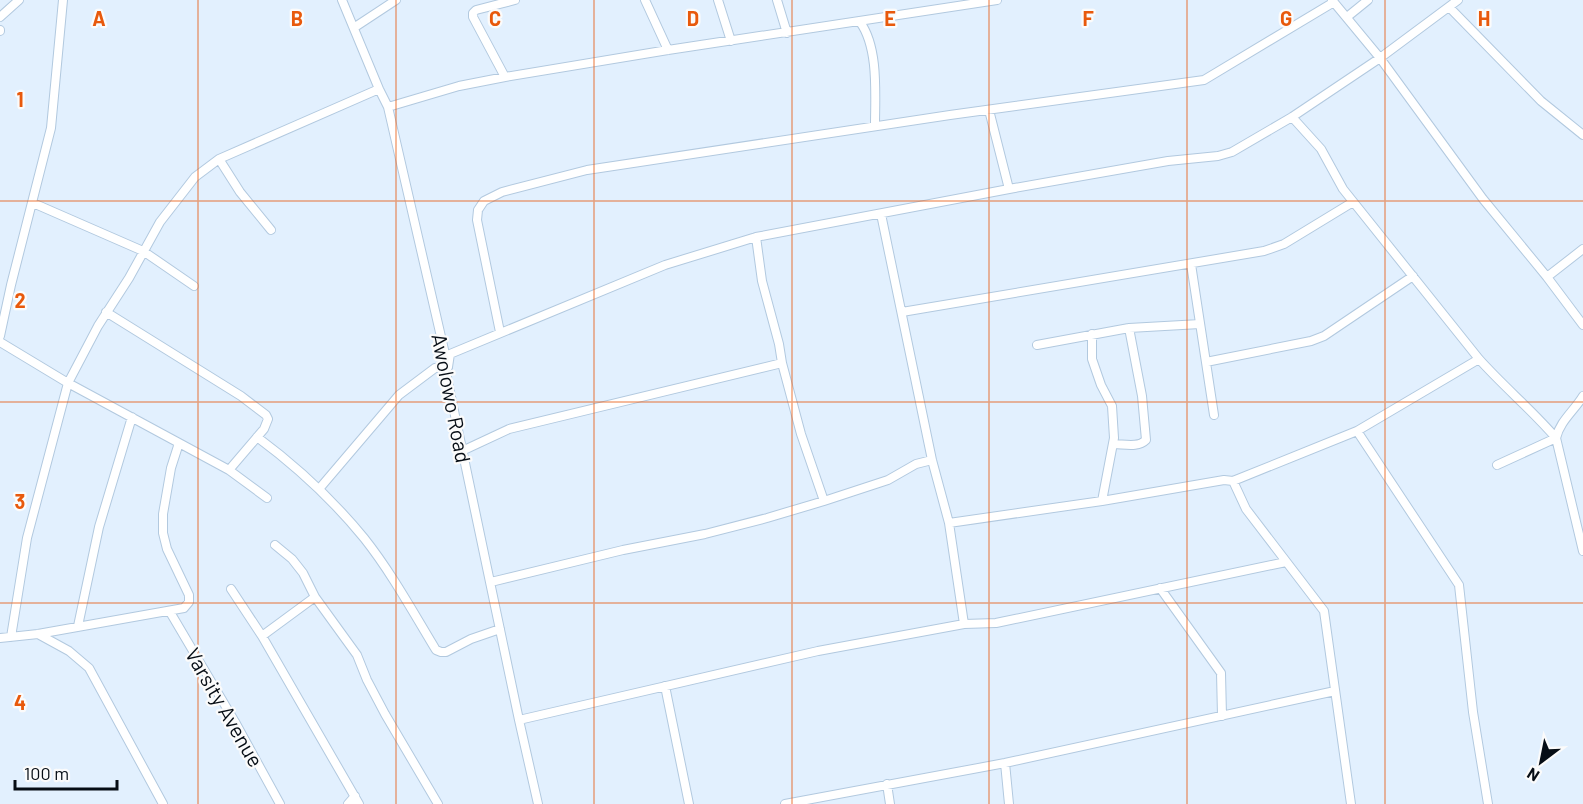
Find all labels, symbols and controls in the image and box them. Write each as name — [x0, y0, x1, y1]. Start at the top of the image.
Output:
text: A — [92, 6, 106, 30]
text: B — [291, 6, 303, 30]
text: C — [489, 6, 501, 30]
text: D — [687, 6, 699, 30]
text: E — [884, 6, 896, 30]
text: F — [1082, 6, 1094, 30]
text: G — [1280, 6, 1292, 30]
text: H — [1478, 6, 1490, 30]
text: 1 — [16, 87, 24, 111]
text: 2 — [14, 288, 26, 312]
street label: Awolowo Road — [427, 331, 477, 465]
text: 3 — [15, 489, 25, 513]
street label: Varsity Avenue — [181, 643, 269, 771]
text: 4 — [14, 690, 26, 714]
north arrow — [1511, 732, 1571, 792]
scale bar — [15, 753, 117, 791]
text: 100 m — [24, 762, 69, 784]
text: N — [1523, 764, 1542, 786]

